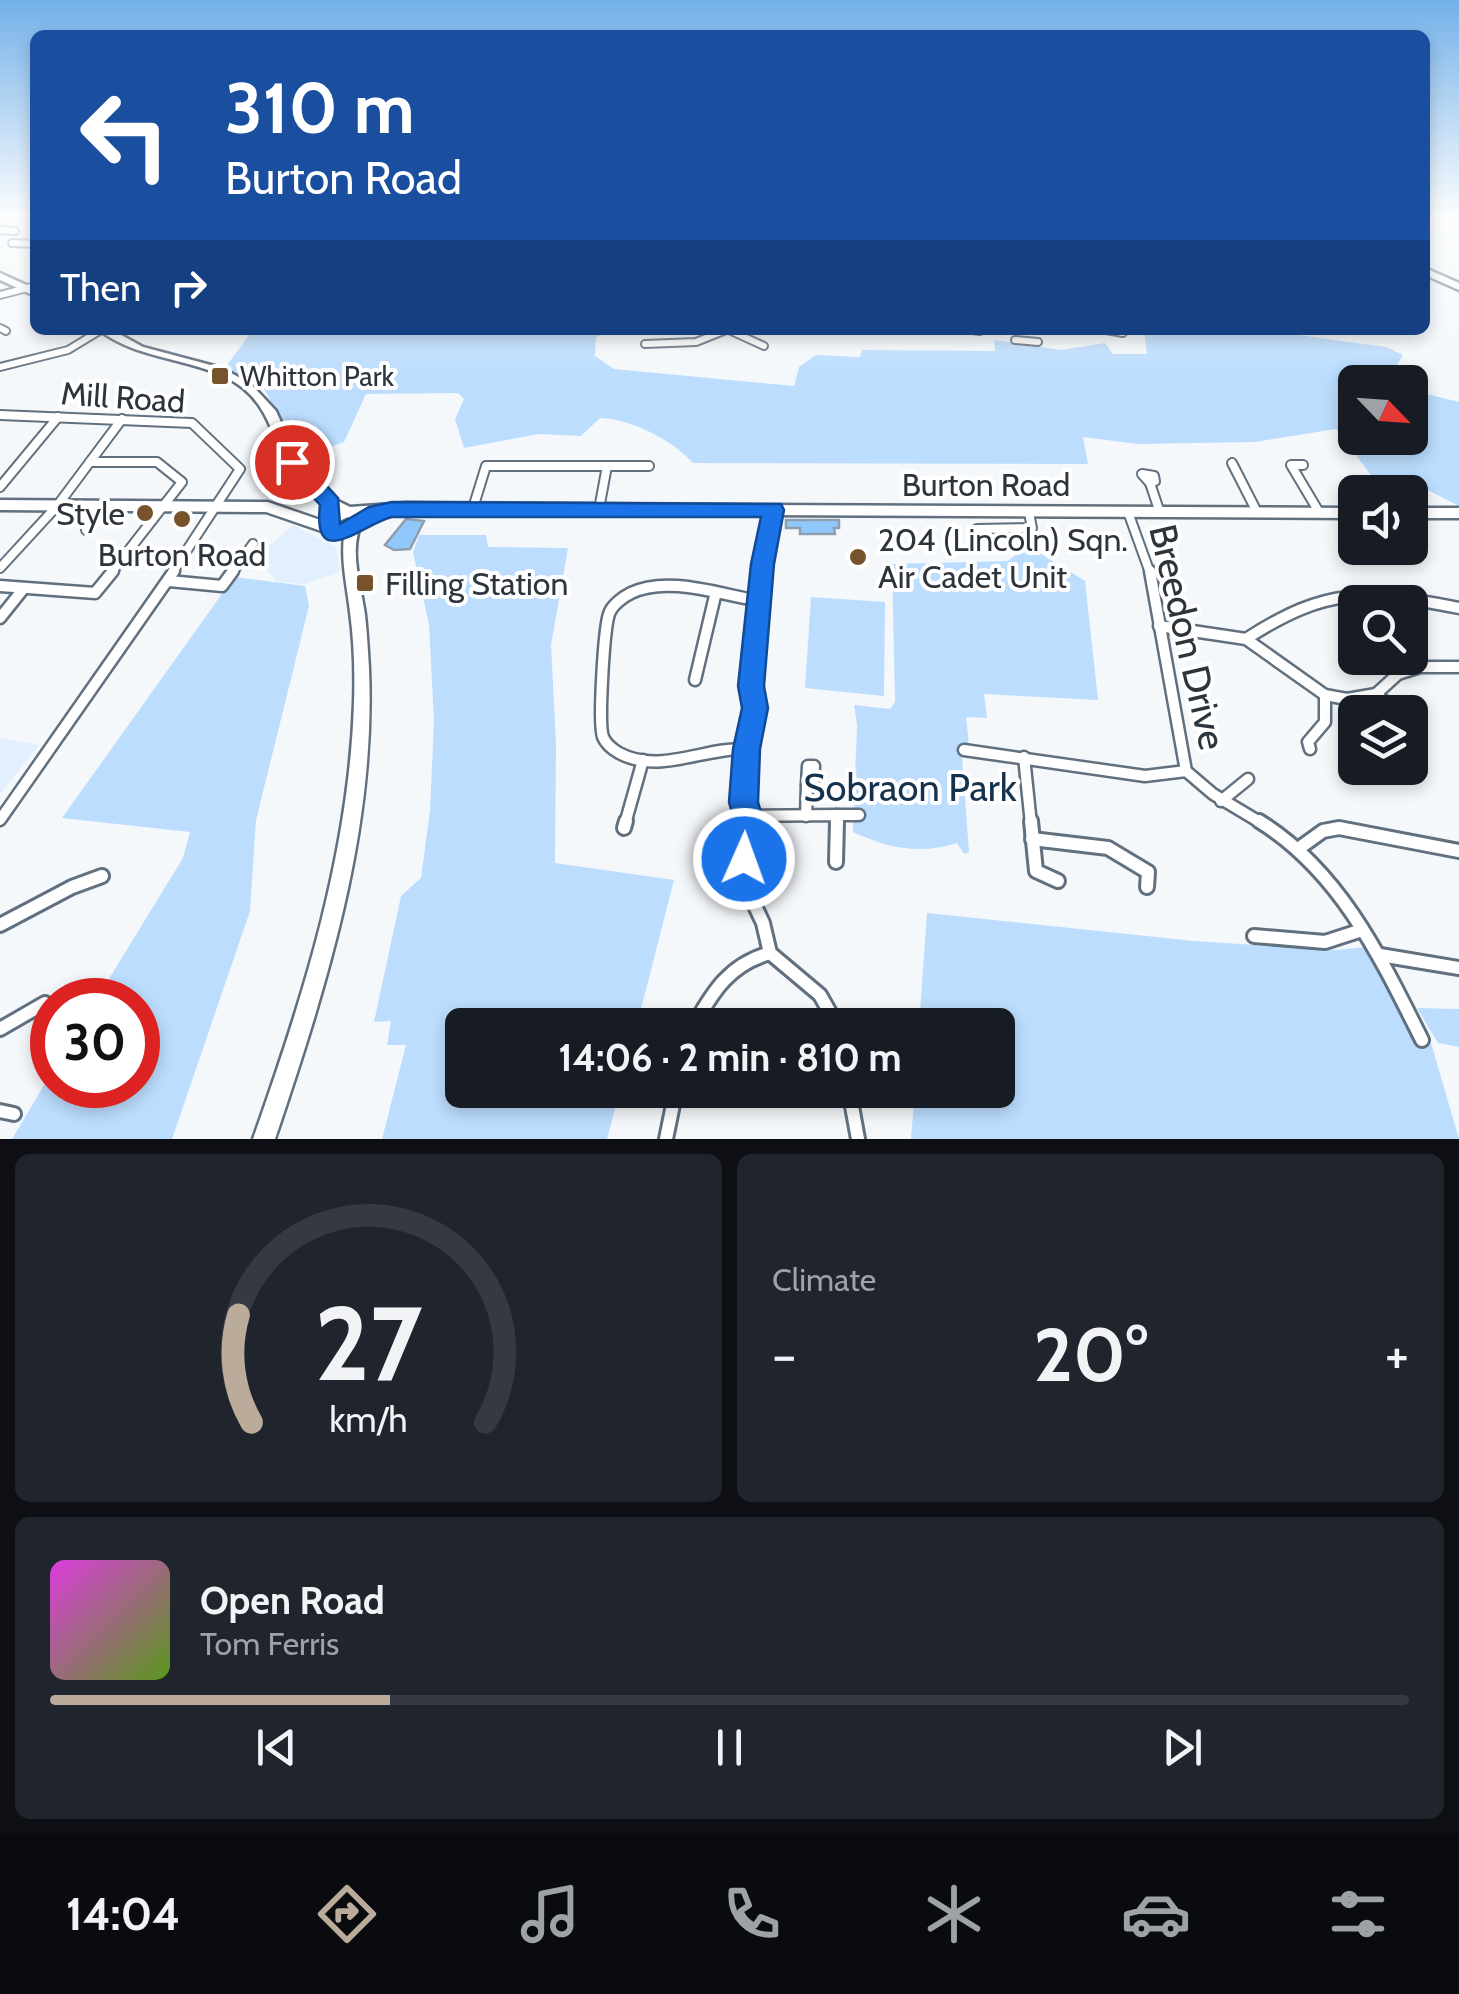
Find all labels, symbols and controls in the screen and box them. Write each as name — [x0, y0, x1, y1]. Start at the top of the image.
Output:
text: 310 m — [225, 65, 415, 151]
icon: left — [60, 70, 190, 200]
text: Burton Road — [225, 151, 462, 205]
icon: right — [161, 260, 216, 315]
text: Then — [60, 264, 141, 311]
place label: Whitton Park — [240, 359, 395, 393]
marker: Whitton Park — [209, 365, 231, 387]
north arrow — [1338, 365, 1428, 455]
map controls — [1338, 365, 1428, 785]
street label: Mill Road — [60, 373, 186, 421]
pin — [250, 420, 335, 505]
icon: arrive — [265, 435, 320, 490]
street label: Burton Road — [902, 465, 1070, 504]
button: sound — [1338, 475, 1428, 565]
place label: Style — [56, 494, 125, 533]
marker: Style — [134, 502, 156, 524]
marker: Burton Road — [171, 508, 193, 530]
place label: 204 (Lincoln) Sqn. Air Cadet Unit — [878, 520, 1128, 596]
street label: Breedon Drive — [1139, 520, 1237, 754]
place label: Burton Road — [98, 535, 266, 574]
marker: 204 (Lincoln) Sqn. Air Cadet Unit — [847, 546, 869, 568]
place label: Filling Station — [385, 564, 568, 603]
marker: Filling Station — [354, 572, 376, 594]
button: search — [1338, 585, 1428, 675]
button: layers — [1338, 695, 1428, 785]
park label: Sobraon Park — [803, 764, 1017, 811]
position arrow — [692, 807, 796, 911]
speed limit sign: 30 — [30, 978, 160, 1108]
text: 14:06 · 2 min · 810 m — [558, 1034, 902, 1081]
text: Climate — [772, 1260, 876, 1299]
text: 27 — [314, 1280, 423, 1406]
text: 20° — [1033, 1309, 1148, 1400]
text: − — [772, 1321, 796, 1388]
text: + — [1385, 1321, 1409, 1388]
text: km/h — [329, 1398, 408, 1441]
text: Open Road — [200, 1577, 385, 1624]
text: Tom Ferris — [200, 1624, 339, 1663]
icon: previous — [249, 1720, 304, 1775]
icon: pause — [702, 1720, 757, 1775]
icon: next — [1155, 1720, 1210, 1775]
icon: directions — [312, 1879, 382, 1949]
icon: music — [515, 1879, 585, 1949]
icon: phone — [717, 1879, 787, 1949]
icon: climate — [919, 1879, 989, 1949]
icon: car — [1121, 1879, 1191, 1949]
icon: filters — [1323, 1879, 1393, 1949]
text: 14:04 — [66, 1887, 180, 1941]

